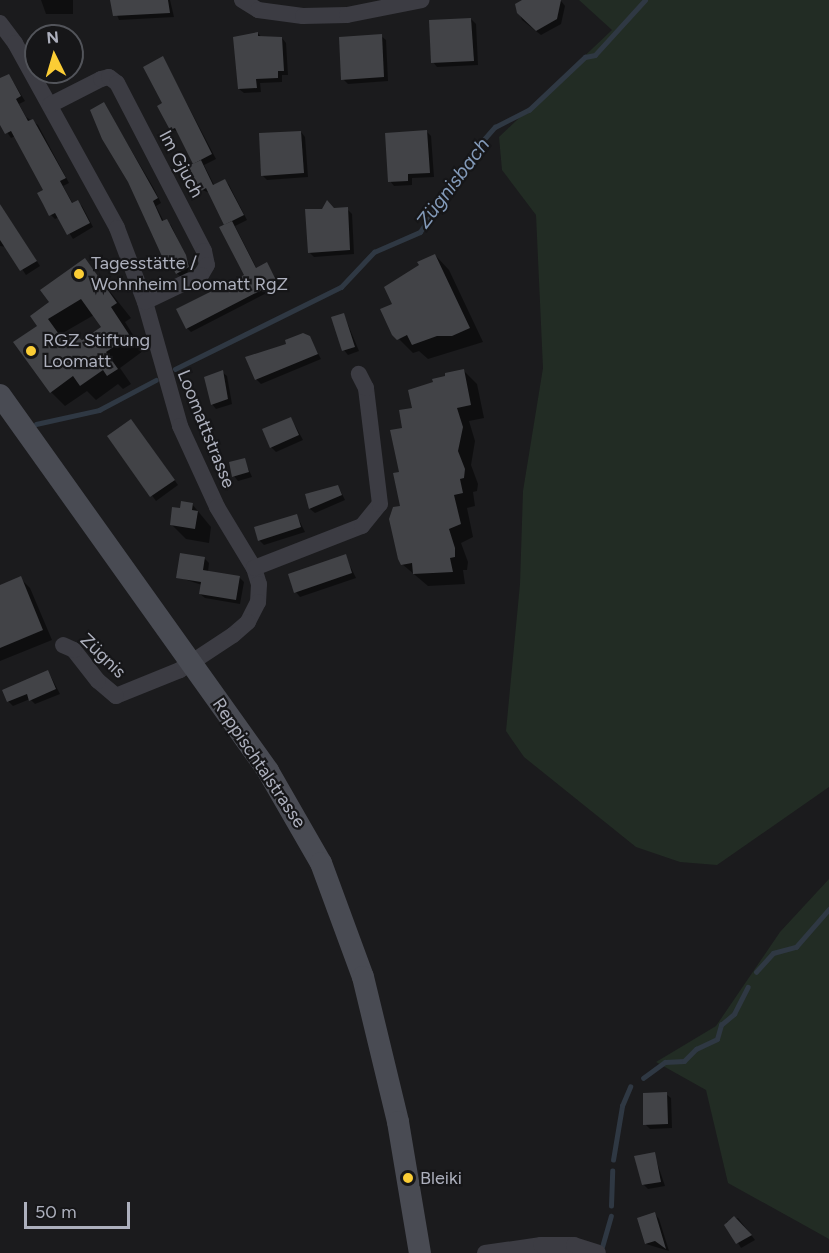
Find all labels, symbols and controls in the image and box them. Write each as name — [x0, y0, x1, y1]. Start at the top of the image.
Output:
north arrow — [24, 24, 84, 84]
text: N — [46, 28, 60, 48]
street label: Im Gjuch — [154, 127, 208, 201]
water label: Zügnisbach — [411, 133, 495, 233]
place label: Tagesstätte / Wohnheim Loomatt RgZ — [91, 253, 288, 296]
marker: Tagesstätte / Wohnheim Loomatt RgZ — [72, 267, 86, 281]
place label: RGZ Stiftung Loomatt — [43, 330, 150, 372]
marker: RGZ Stiftung Loomatt — [24, 344, 38, 358]
street label: Loomattstrasse — [172, 367, 240, 491]
street label: Zügnis — [76, 629, 130, 683]
street label: Reppischtalstrasse — [208, 694, 310, 832]
place label: Bleiki — [420, 1167, 462, 1189]
marker: Bleiki — [401, 1171, 415, 1185]
scale bar — [27, 1190, 134, 1228]
text: 50 m — [35, 1201, 77, 1223]

